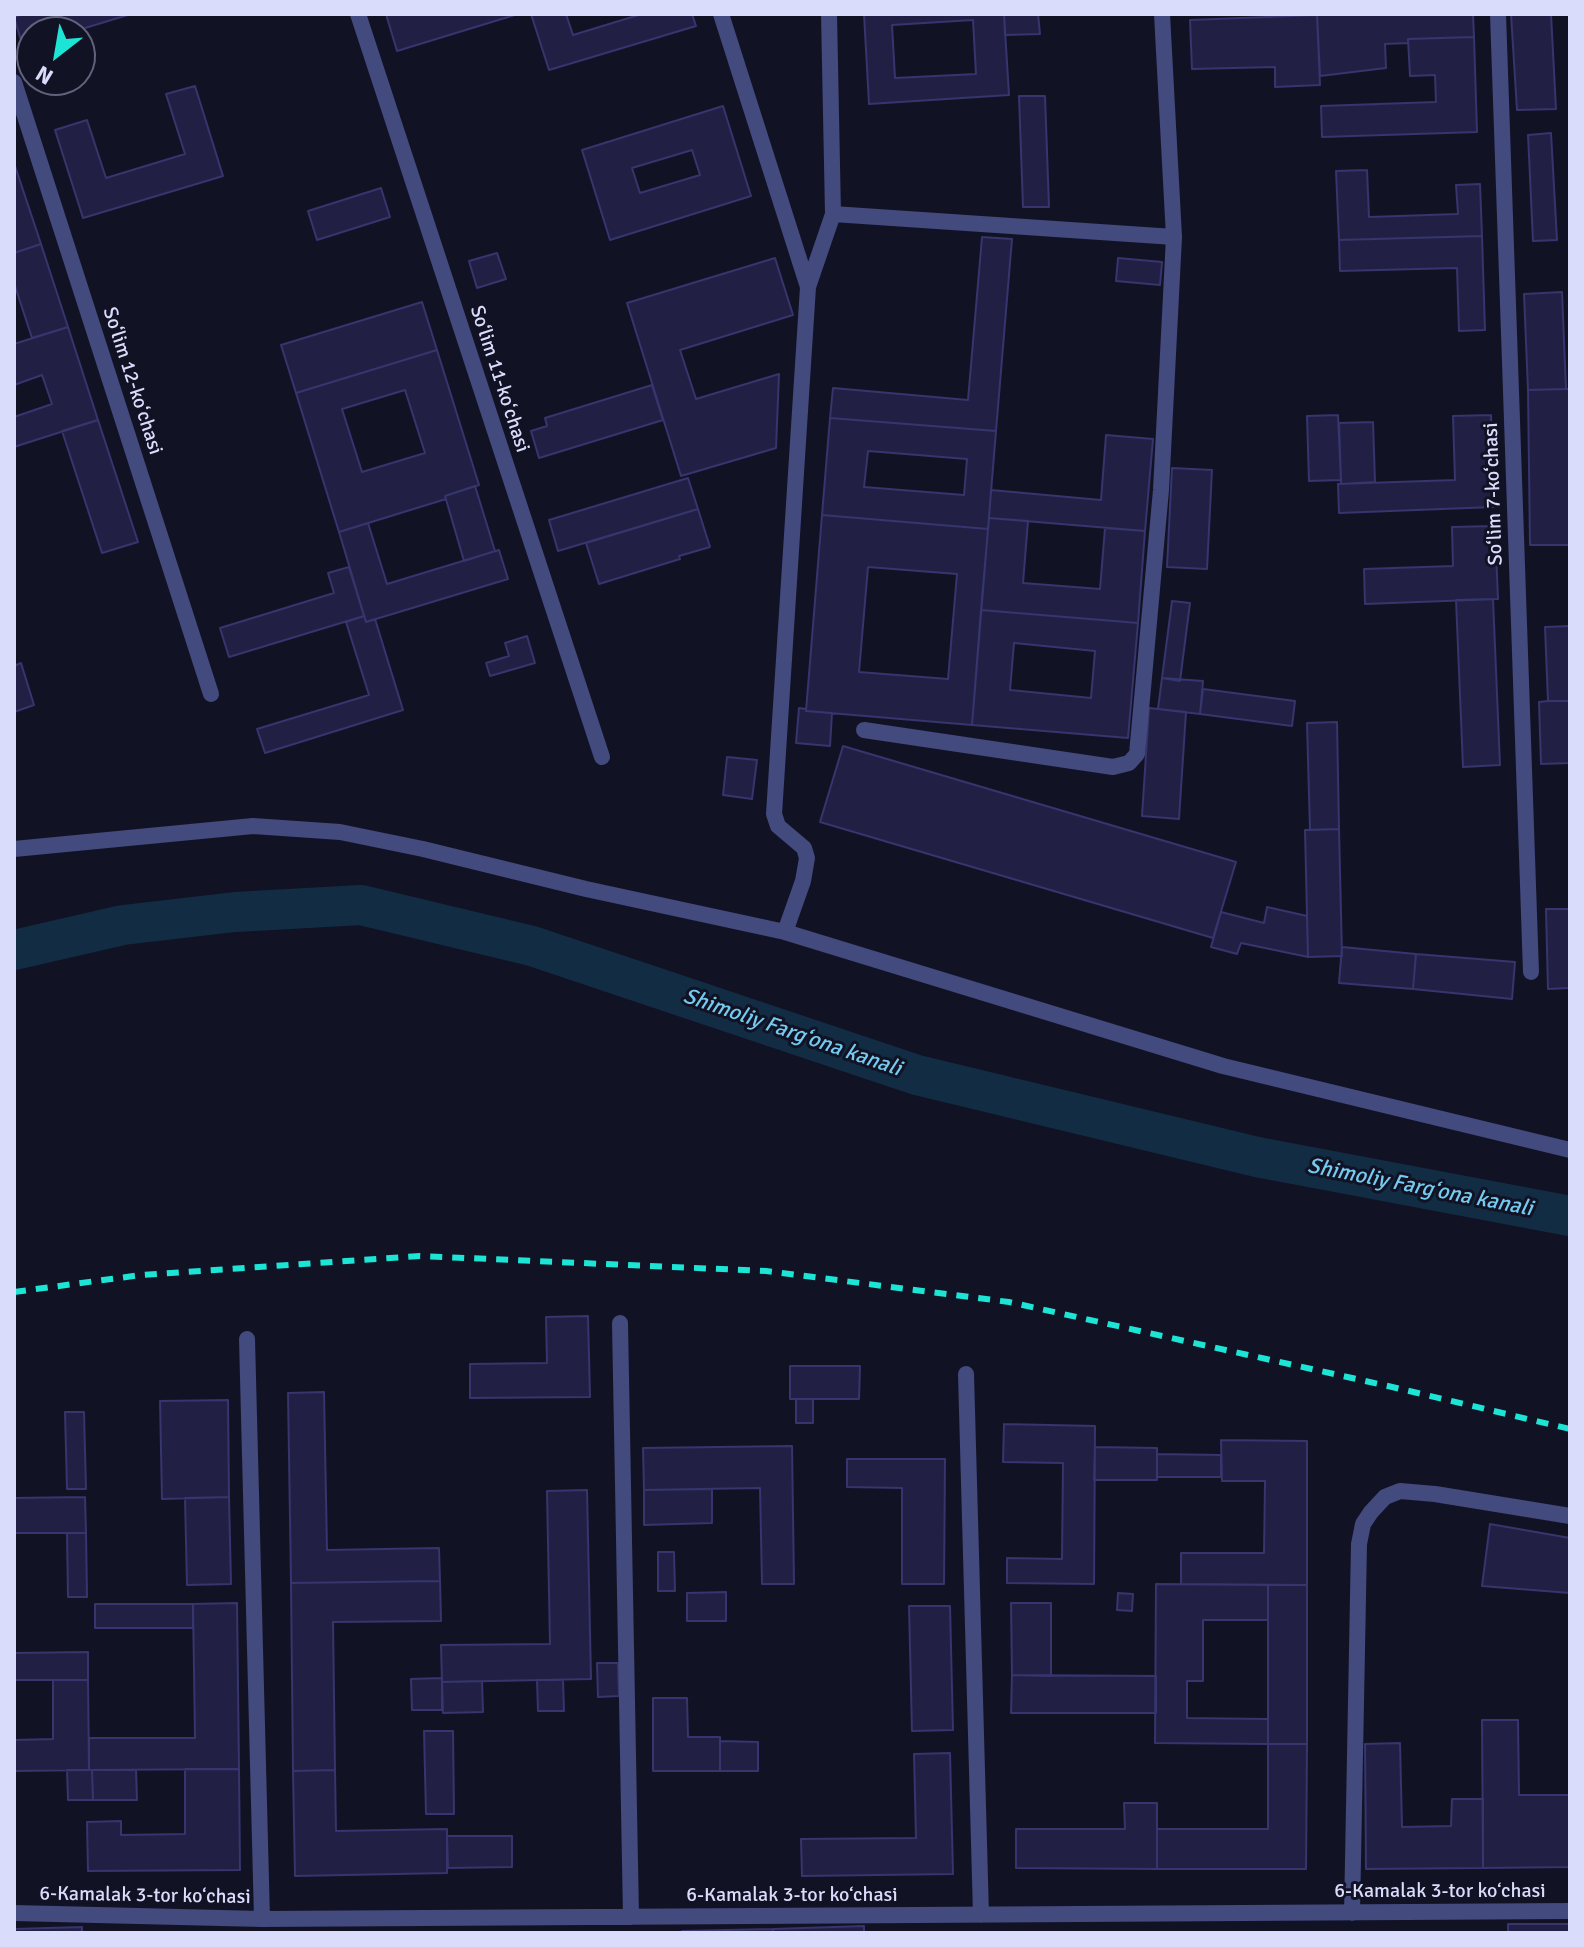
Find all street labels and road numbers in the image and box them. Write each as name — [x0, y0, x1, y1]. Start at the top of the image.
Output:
street label: Soʻlim 11-koʻchasi — [464, 303, 534, 455]
street label: Soʻlim 12-koʻchasi — [97, 304, 167, 458]
street label: Soʻlim 7-koʻchasi — [1480, 422, 1508, 566]
street label: 6-Kamalak 3-tor koʻchasi — [1334, 1880, 1546, 1904]
street label: 6-Kamalak 3-tor koʻchasi — [39, 1882, 251, 1910]
street label: 6-Kamalak 3-tor koʻchasi — [686, 1884, 898, 1908]

